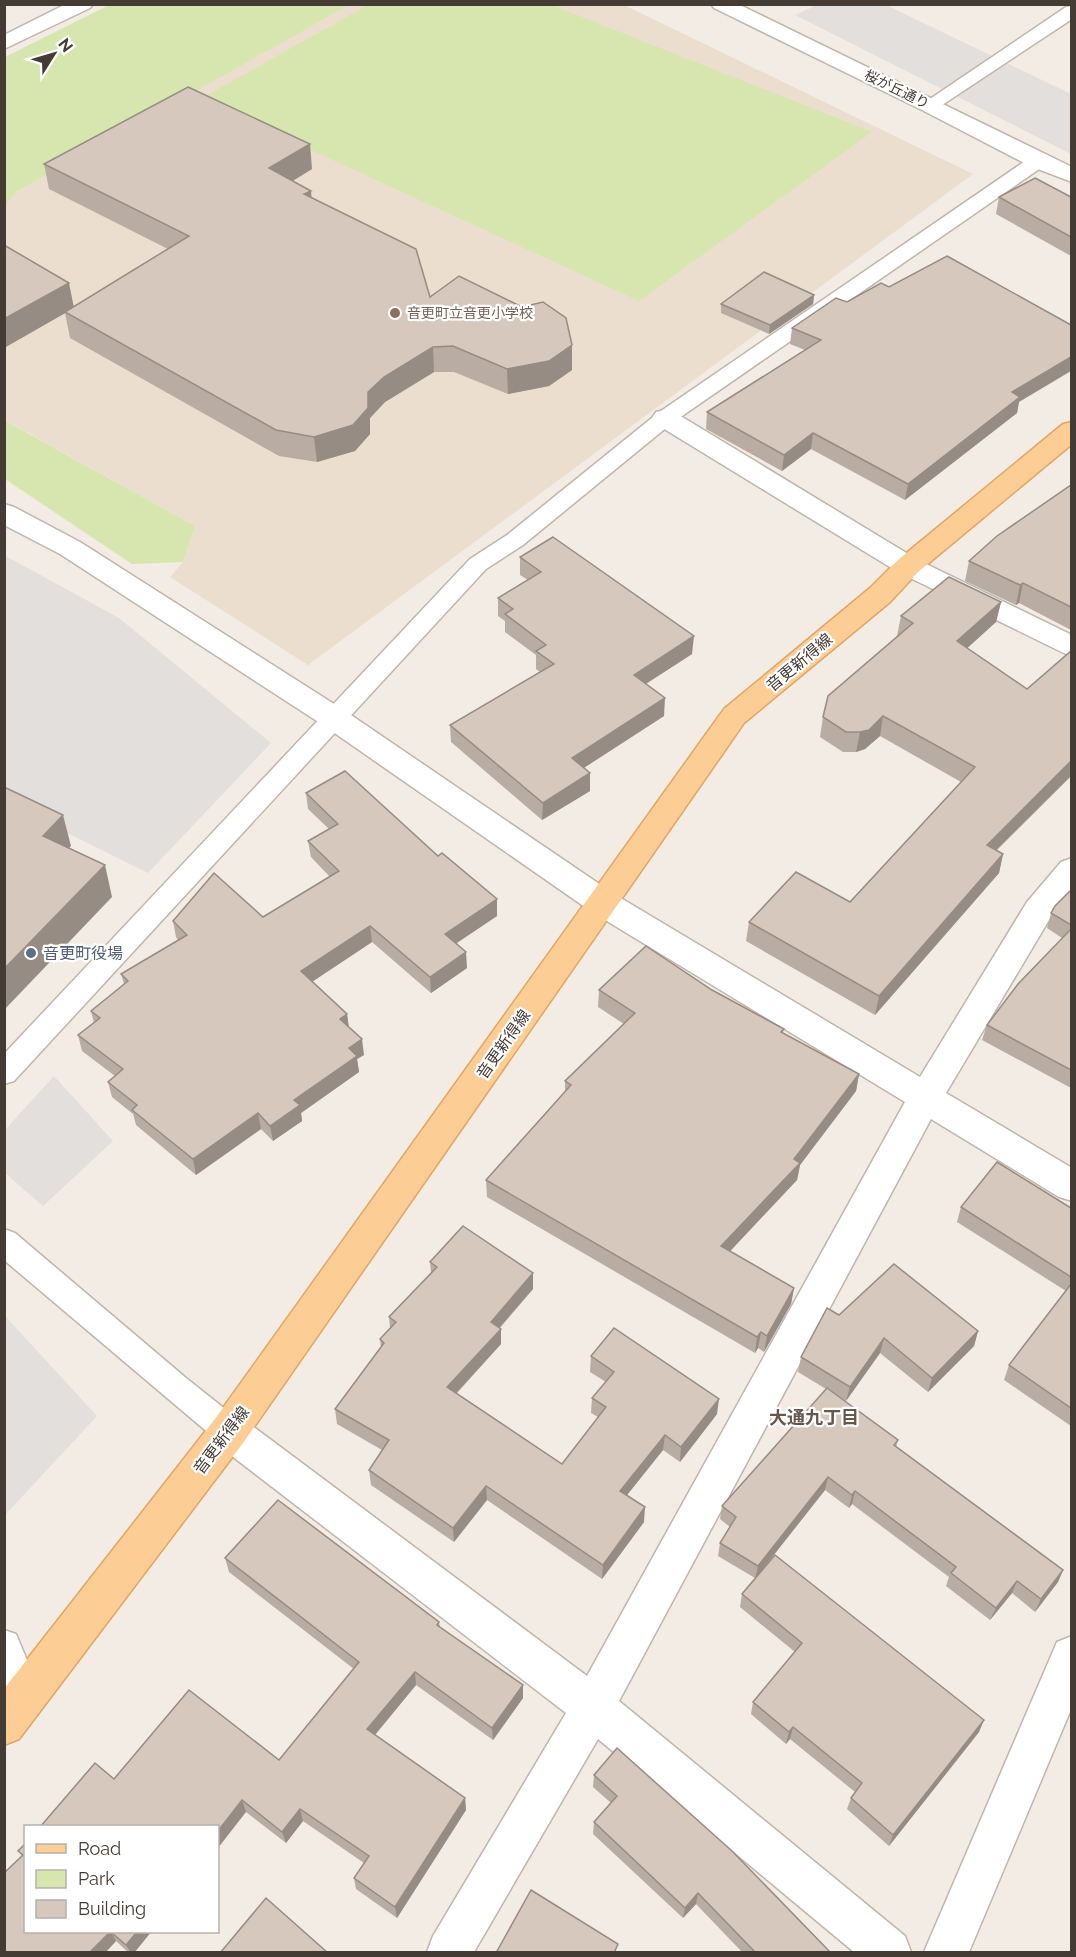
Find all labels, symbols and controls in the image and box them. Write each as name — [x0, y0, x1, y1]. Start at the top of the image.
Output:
north arrow — [24, 24, 84, 84]
text: N — [54, 35, 77, 56]
street label: 桜が丘通り — [862, 66, 932, 112]
place label: 音更町立音更小学校 — [407, 305, 533, 321]
marker: 音更町立音更小学校 — [388, 306, 402, 320]
street label: 音更新得線 — [763, 629, 836, 695]
place label: 音更町役場 — [43, 944, 123, 963]
marker: 音更町役場 — [24, 946, 38, 960]
street label: 音更新得線 — [473, 1006, 534, 1083]
street label: 音更新得線 — [190, 1403, 253, 1478]
district label: 大通九丁目 — [769, 1407, 859, 1428]
legend — [24, 1825, 219, 1933]
text: Road — [78, 1838, 121, 1859]
text: Park — [78, 1868, 115, 1889]
text: Building — [78, 1898, 146, 1919]

